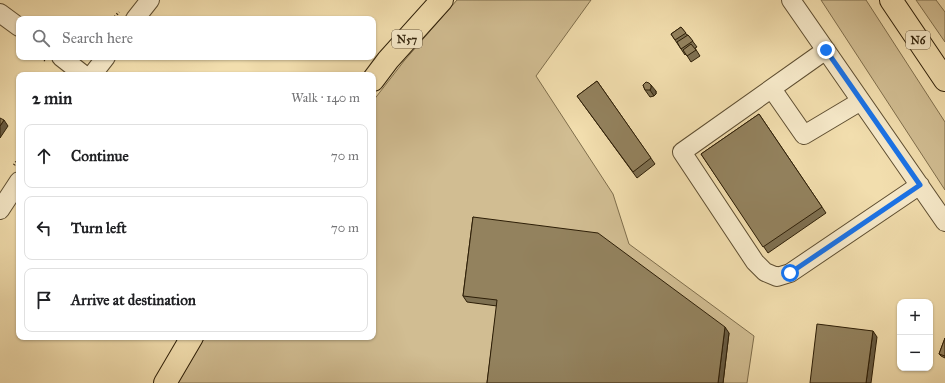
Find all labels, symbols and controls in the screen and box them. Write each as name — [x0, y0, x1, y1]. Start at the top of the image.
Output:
search box — [16, 16, 376, 60]
icon: search — [30, 27, 52, 49]
text: Search here — [62, 29, 133, 47]
road number: N57 — [392, 30, 422, 48]
road number: N6 — [906, 31, 930, 49]
route end — [817, 41, 835, 59]
text: 2 min — [32, 88, 72, 109]
text: Walk · 140 m — [291, 90, 360, 106]
icon: ahead — [33, 145, 55, 167]
text: Continue — [71, 147, 129, 165]
text: 70 m — [331, 148, 359, 164]
icon: left — [33, 217, 55, 239]
text: Turn left — [71, 219, 127, 237]
text: 70 m — [331, 220, 359, 236]
route start — [781, 264, 799, 282]
icon: arrive — [33, 289, 55, 311]
text: Arrive at destination — [71, 291, 196, 309]
map controls — [897, 299, 933, 371]
button: + — [897, 299, 933, 335]
button: − — [897, 335, 933, 371]

